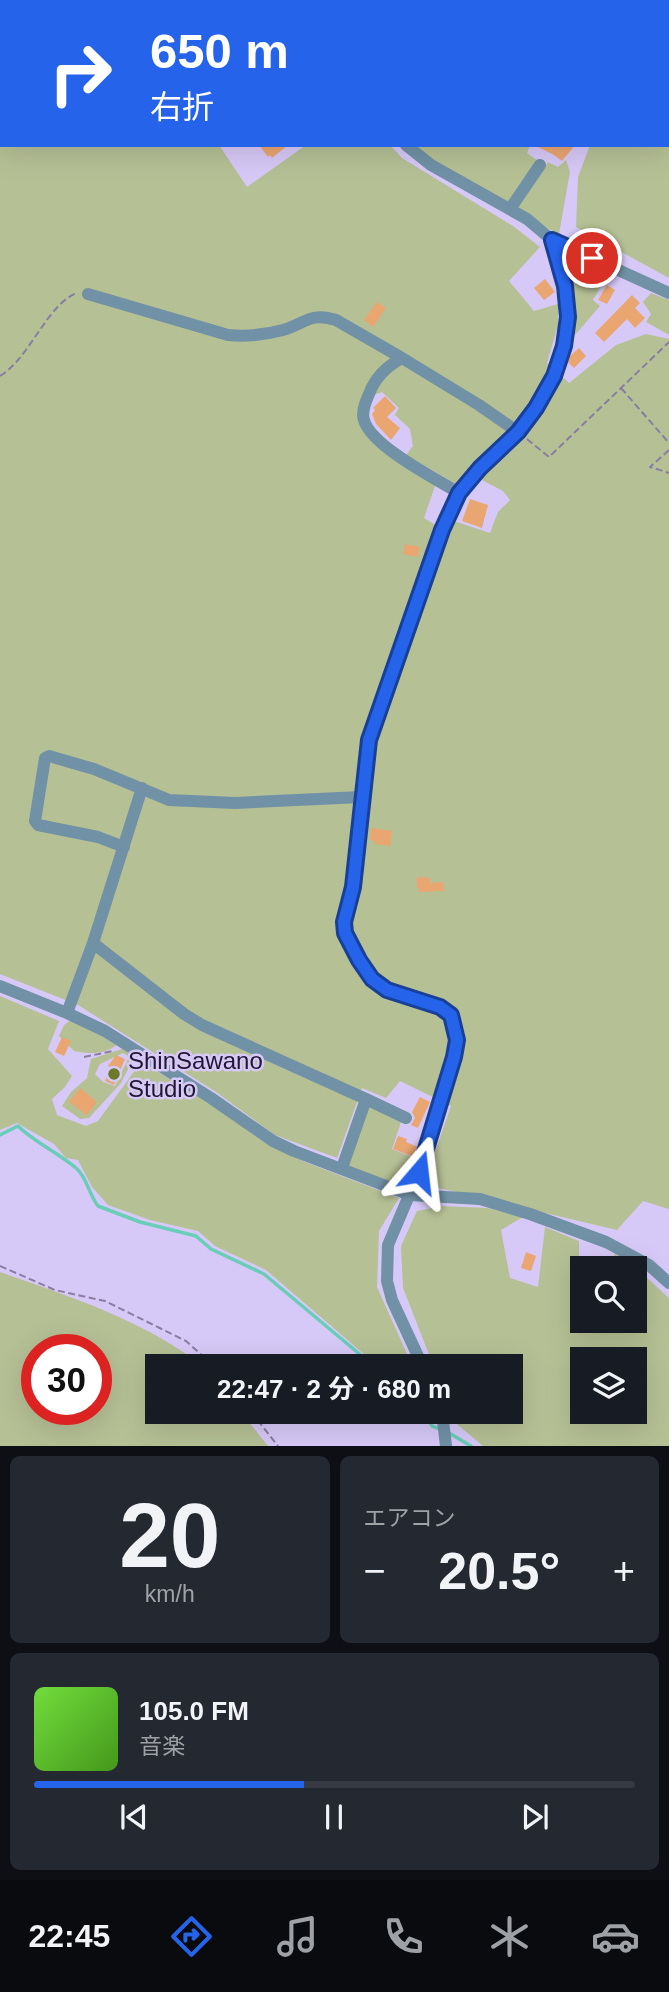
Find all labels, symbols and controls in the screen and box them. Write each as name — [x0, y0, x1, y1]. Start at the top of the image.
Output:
text: 650 m — [150, 24, 289, 78]
icon: right — [35, 28, 126, 119]
text: 右折 — [150, 89, 214, 125]
pin — [562, 228, 622, 288]
icon: arrive — [573, 239, 611, 277]
place label: ShinSawano Studio — [128, 1047, 263, 1102]
marker: ShinSawano Studio — [106, 1066, 122, 1082]
position arrow — [382, 1135, 456, 1209]
map controls — [570, 1256, 647, 1424]
button: search — [570, 1256, 647, 1333]
speed limit sign: 30 — [21, 1334, 112, 1425]
button: layers — [570, 1347, 647, 1424]
text: 22:47 · 2 分 · 680 m — [217, 1374, 451, 1404]
text: 20 — [119, 1485, 220, 1586]
text: エアコン — [364, 1505, 456, 1531]
text: 20.5° — [438, 1542, 560, 1600]
text: − — [364, 1550, 386, 1592]
text: + — [613, 1550, 635, 1592]
text: km/h — [145, 1581, 195, 1607]
text: 105.0 FM — [139, 1696, 249, 1726]
text: 音楽 — [139, 1733, 185, 1759]
icon: previous — [115, 1798, 153, 1836]
icon: pause — [315, 1798, 353, 1836]
icon: next — [516, 1798, 554, 1836]
icon: directions — [167, 1912, 216, 1961]
icon: music — [273, 1912, 322, 1961]
icon: phone — [379, 1912, 428, 1961]
icon: climate — [485, 1912, 534, 1961]
icon: car — [591, 1912, 640, 1961]
text: 22:45 — [29, 1918, 110, 1954]

